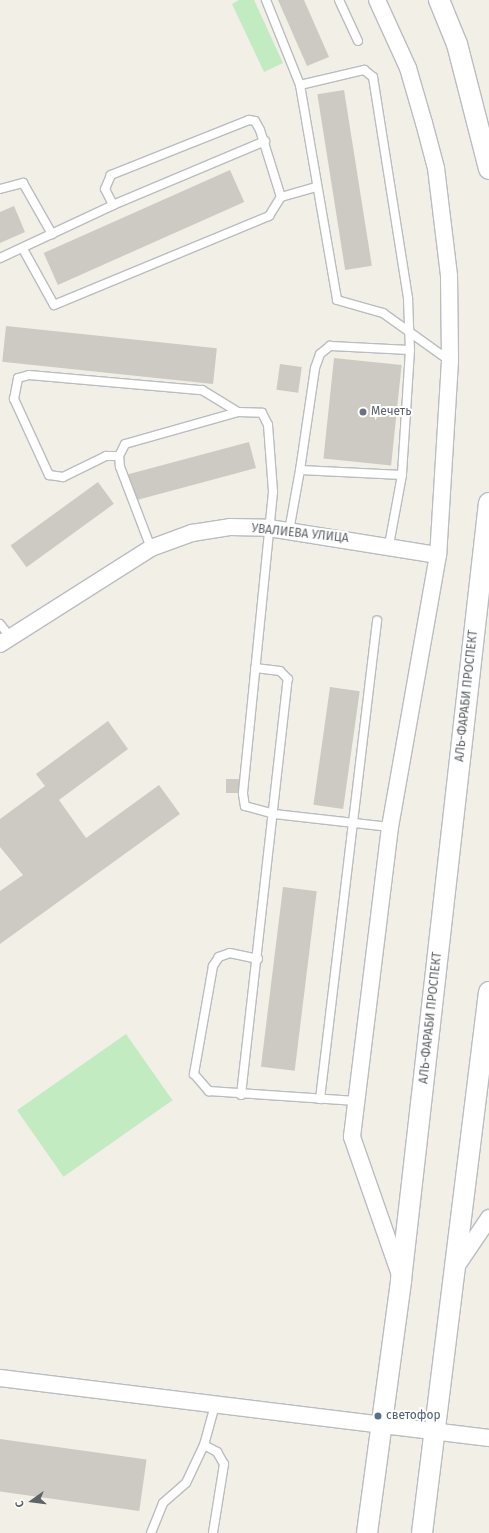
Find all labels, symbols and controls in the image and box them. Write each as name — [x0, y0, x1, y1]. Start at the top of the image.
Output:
place label: Мечеть — [371, 405, 411, 419]
marker: Мечеть — [358, 407, 368, 417]
street label: УВАЛИЕВА УЛИЦА — [251, 522, 349, 546]
street label: АЛЬ-ФАРАБИ ПРОСПЕКТ — [453, 629, 481, 763]
street label: АЛЬ-ФАРАБИ ПРОСПЕКТ — [417, 951, 445, 1085]
place label: светофор — [386, 1409, 441, 1423]
marker: светофор — [373, 1411, 383, 1421]
north arrow — [12, 1481, 52, 1521]
text: С — [13, 1499, 27, 1509]

